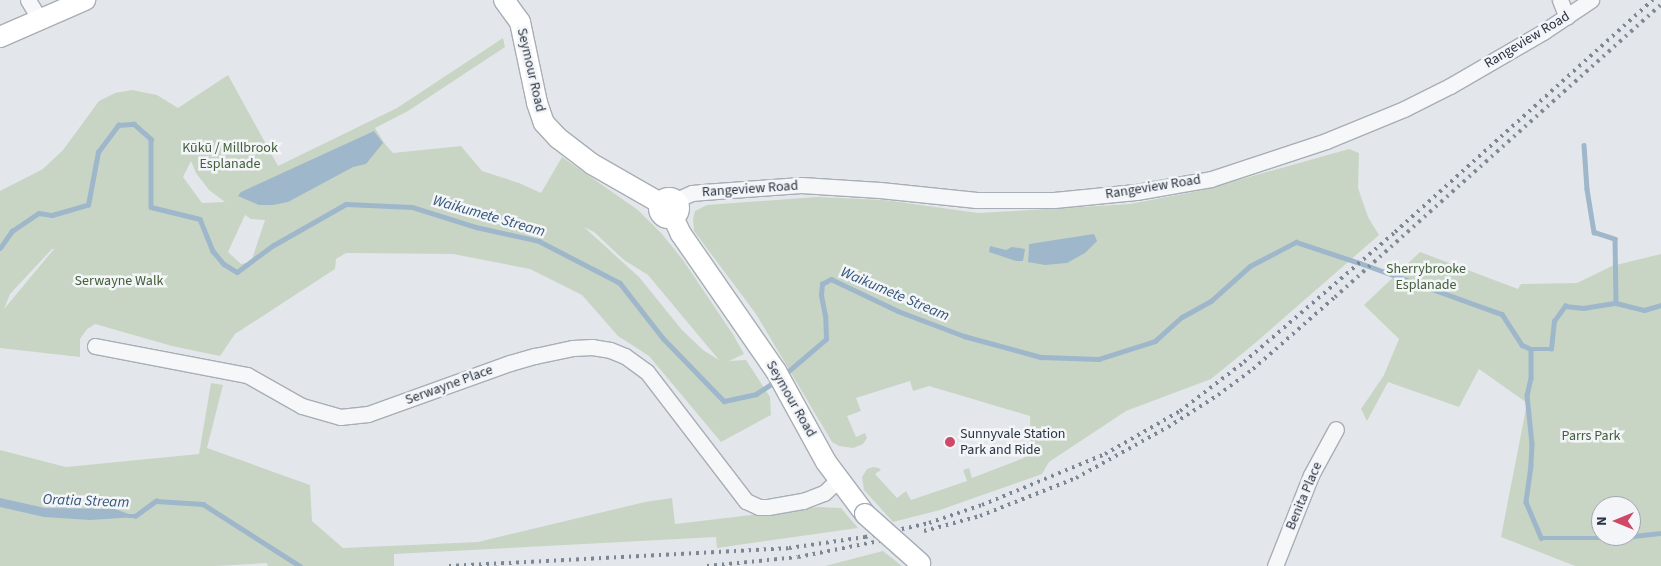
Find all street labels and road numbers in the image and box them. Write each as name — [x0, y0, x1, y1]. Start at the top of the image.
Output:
street label: Rangeview Road — [1481, 8, 1573, 72]
street label: Seymour Road — [513, 26, 549, 114]
street label: Rangeview Road — [1104, 171, 1202, 203]
street label: Rangeview Road — [701, 177, 799, 201]
street label: Seymour Road — [762, 358, 820, 440]
street label: Serwayne Place — [403, 361, 495, 409]
street label: Benita Place — [1282, 460, 1326, 532]

